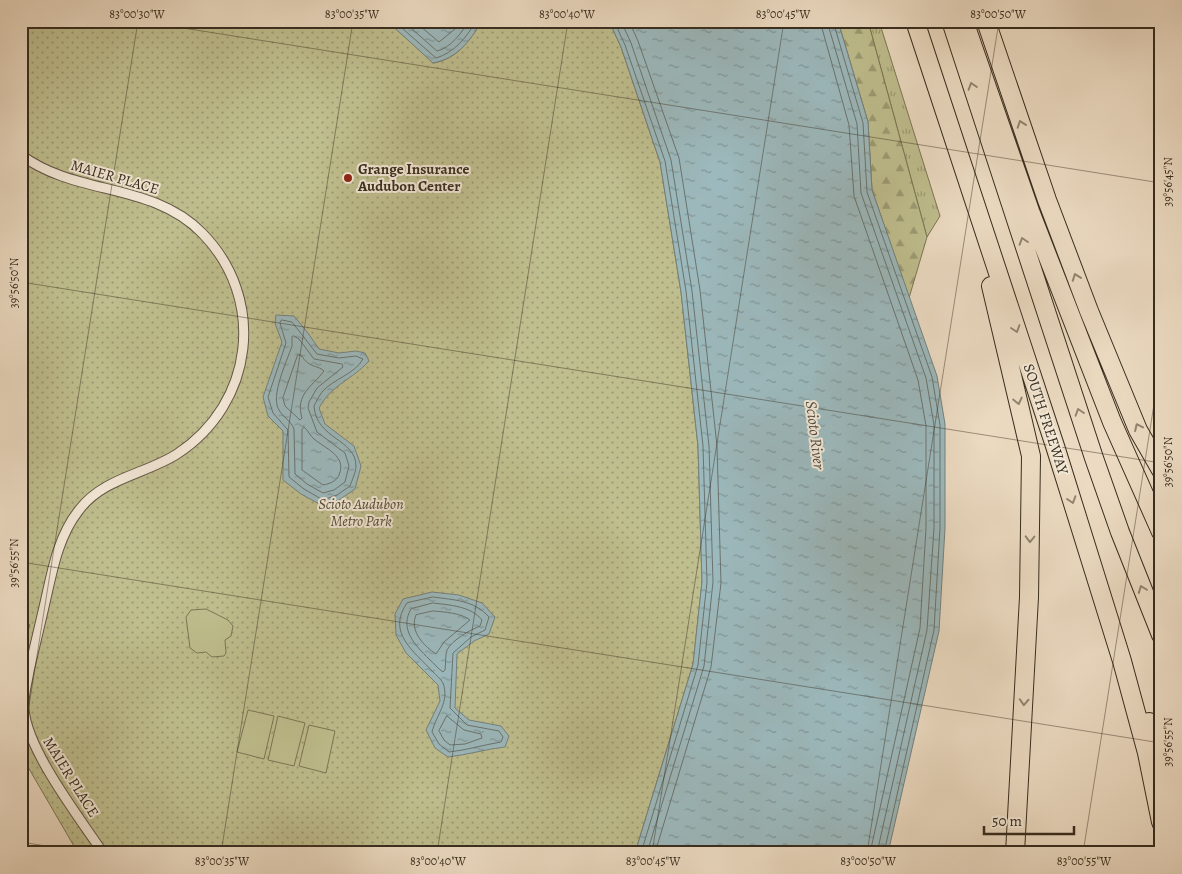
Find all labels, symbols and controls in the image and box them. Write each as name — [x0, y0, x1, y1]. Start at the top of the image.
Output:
text: 83°00'30"W — [109, 6, 166, 22]
text: 83°00'35"W — [325, 6, 380, 22]
text: 83°00'40"W — [539, 6, 596, 22]
text: 83°00'45"W — [756, 6, 811, 22]
text: 83°00'50"W — [970, 6, 1027, 22]
one-way arrow — [968, 83, 978, 91]
one-way arrow — [1017, 120, 1027, 128]
street label: MAIER PLACE — [69, 155, 161, 199]
text: 39°56'45"N — [1160, 157, 1176, 207]
place label: Grange Insurance Audubon Center — [357, 159, 469, 196]
marker: Grange Insurance Audubon Center — [342, 172, 354, 184]
one-way arrow — [1018, 237, 1028, 246]
text: 39°56'50"N — [6, 257, 22, 308]
one-way arrow — [1072, 273, 1082, 282]
one-way arrow — [1010, 324, 1020, 332]
street label: SOUTH FREEWAY — [1019, 361, 1074, 478]
one-way arrow — [1013, 396, 1023, 405]
water label: Scioto River — [800, 400, 830, 471]
one-way arrow — [1074, 408, 1084, 417]
one-way arrow — [1133, 423, 1144, 432]
text: 39°56'50"N — [1160, 436, 1176, 487]
park label: Scioto Audubon Metro Park — [318, 494, 404, 531]
one-way arrow — [1066, 495, 1076, 504]
one-way arrow — [1025, 536, 1035, 544]
text: 39°56'55"N — [6, 538, 22, 588]
one-way arrow — [1138, 586, 1148, 594]
one-way arrow — [1019, 698, 1029, 706]
text: 39°56'55"N — [1160, 717, 1176, 767]
street label: MAIER PLACE — [38, 733, 104, 821]
scale bar — [984, 804, 1074, 836]
text: 50 m — [992, 811, 1022, 831]
text: 83°00'35"W — [195, 853, 250, 869]
text: 83°00'40"W — [410, 853, 467, 869]
text: 83°00'45"W — [626, 853, 681, 869]
text: 83°00'50"W — [840, 853, 897, 869]
text: 83°00'55"W — [1057, 853, 1112, 869]

